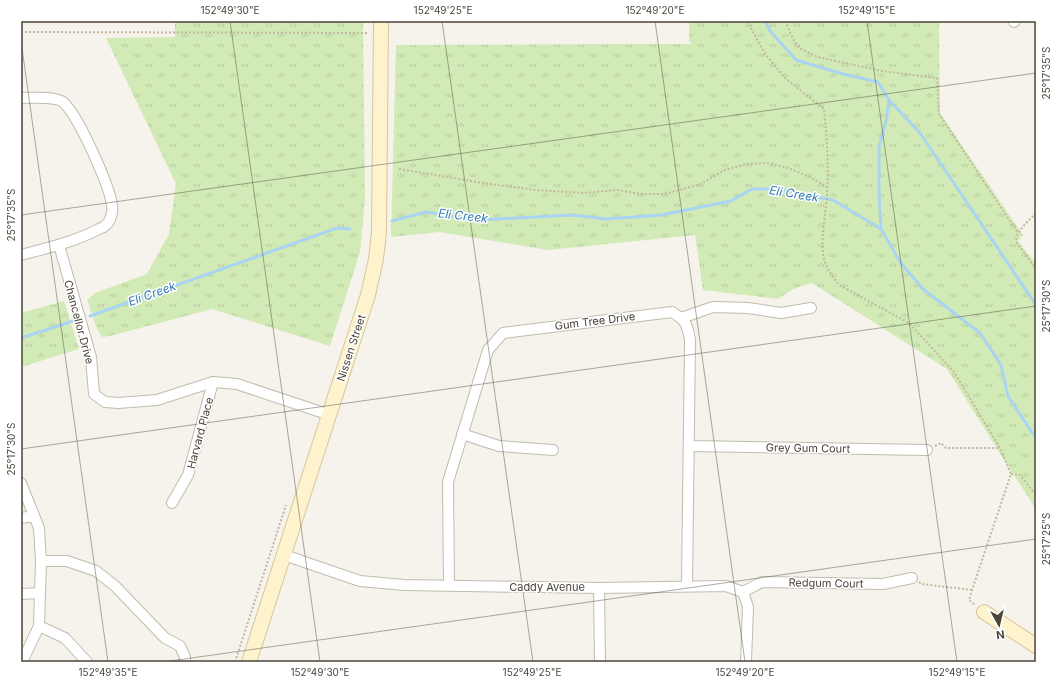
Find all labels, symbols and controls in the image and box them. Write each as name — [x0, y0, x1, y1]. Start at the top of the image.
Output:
text: 152°49'30"E — [200, 4, 260, 16]
text: 152°49'25"E — [414, 4, 472, 16]
text: 152°49'20"E — [625, 4, 685, 16]
text: 152°49'15"E — [839, 4, 895, 16]
text: 25°17'35"S — [1040, 47, 1052, 99]
water label: Eli Creek — [768, 182, 820, 205]
text: 25°17'35"S — [5, 189, 17, 241]
water label: Eli Creek — [437, 205, 489, 226]
street label: Chancellor Drive — [61, 278, 97, 366]
water label: Eli Creek — [126, 278, 178, 309]
text: 25°17'30"S — [1040, 279, 1052, 333]
street label: Gum Tree Drive — [554, 309, 636, 333]
street label: Nissen Street — [334, 312, 369, 383]
street label: Harvard Place — [184, 396, 216, 470]
text: 25°17'30"S — [5, 422, 17, 476]
street label: Grey Gum Court — [766, 440, 851, 456]
text: 25°17'25"S — [1040, 513, 1052, 565]
street label: Redgum Court — [788, 575, 864, 591]
street label: Caddy Avenue — [509, 580, 585, 594]
north arrow — [979, 605, 1019, 645]
text: N — [995, 627, 1006, 642]
text: 152°49'35"E — [79, 666, 137, 678]
text: 152°49'30"E — [290, 666, 350, 678]
text: 152°49'25"E — [503, 666, 561, 678]
text: 152°49'20"E — [715, 666, 775, 678]
text: 152°49'15"E — [929, 666, 985, 678]

